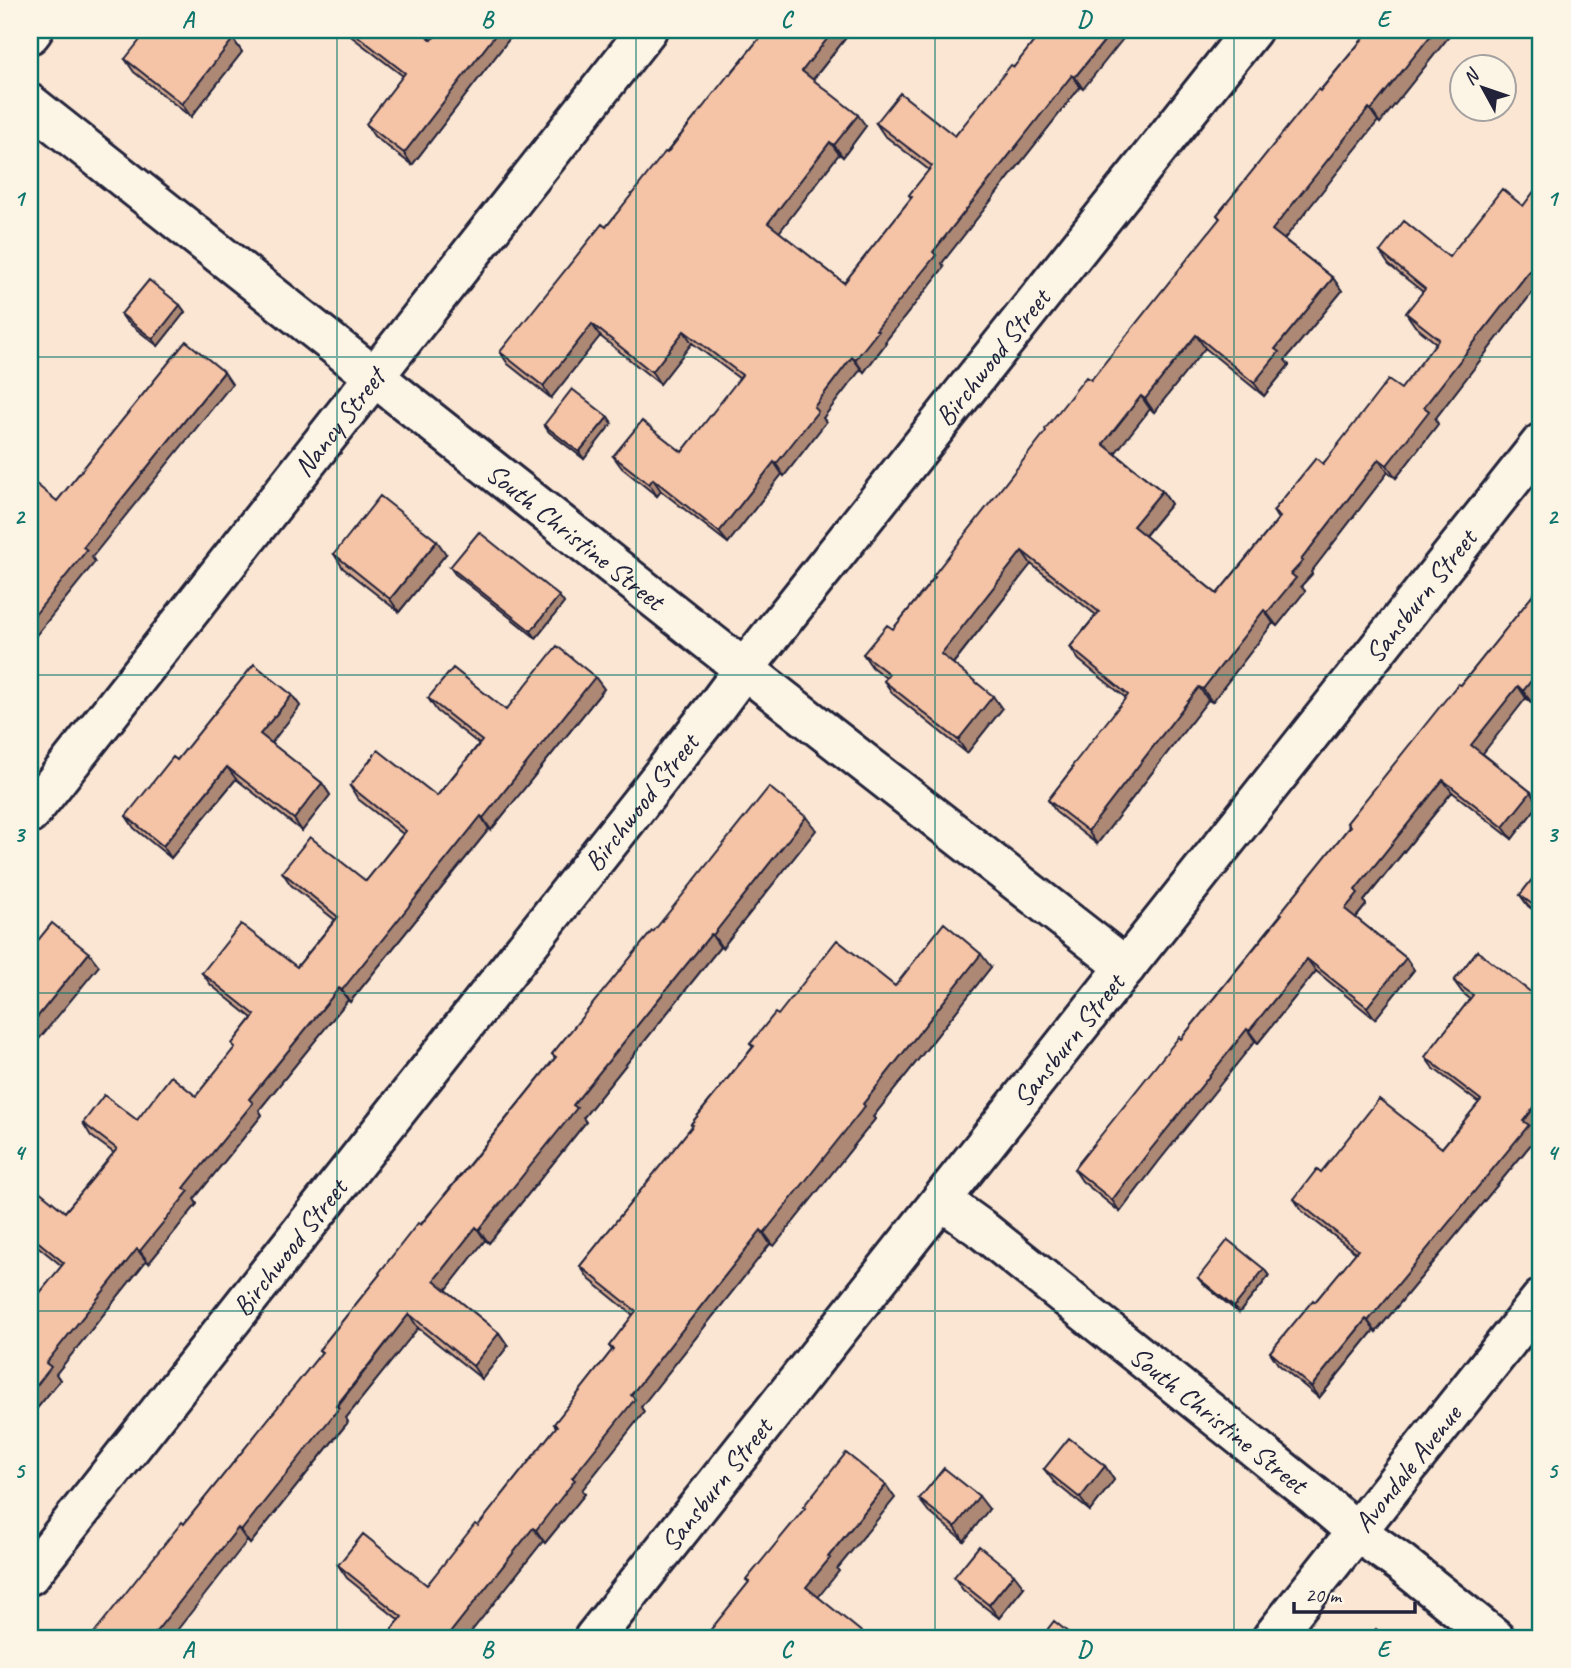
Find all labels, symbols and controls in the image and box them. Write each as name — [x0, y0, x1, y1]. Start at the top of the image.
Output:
text: A — [182, 5, 196, 34]
text: B — [481, 5, 495, 34]
text: C — [781, 5, 795, 34]
text: D — [1077, 5, 1093, 34]
text: E — [1377, 5, 1393, 34]
north arrow — [1448, 52, 1518, 122]
text: N — [1458, 63, 1486, 90]
text: 1 — [14, 184, 27, 213]
text: 1 — [1547, 184, 1560, 213]
street label: Birchwood Street — [927, 279, 1059, 433]
street label: Nancy Street — [285, 358, 394, 483]
street label: South Christine Street — [480, 455, 674, 619]
text: 2 — [14, 502, 27, 531]
text: 2 — [1547, 502, 1560, 531]
street label: Sansburn Street — [1357, 520, 1485, 669]
street label: Birchwood Street — [576, 724, 707, 878]
text: 3 — [14, 820, 27, 849]
text: 3 — [1547, 820, 1560, 849]
street label: Sansburn Street — [1004, 964, 1133, 1114]
text: 4 — [14, 1138, 27, 1167]
text: 4 — [1547, 1138, 1560, 1167]
street label: Birchwood Street — [224, 1169, 356, 1323]
street label: South Christine Street — [1123, 1338, 1317, 1502]
street label: Avondale Avenue — [1346, 1396, 1469, 1539]
street label: Sansburn Street — [652, 1409, 781, 1558]
text: 5 — [14, 1456, 26, 1485]
text: 5 — [1547, 1456, 1559, 1485]
scale bar — [1294, 1570, 1415, 1614]
text: 20 m — [1305, 1582, 1343, 1608]
text: A — [182, 1635, 196, 1664]
text: B — [481, 1635, 495, 1664]
text: C — [781, 1635, 795, 1664]
text: D — [1077, 1635, 1093, 1664]
text: E — [1377, 1635, 1393, 1664]

